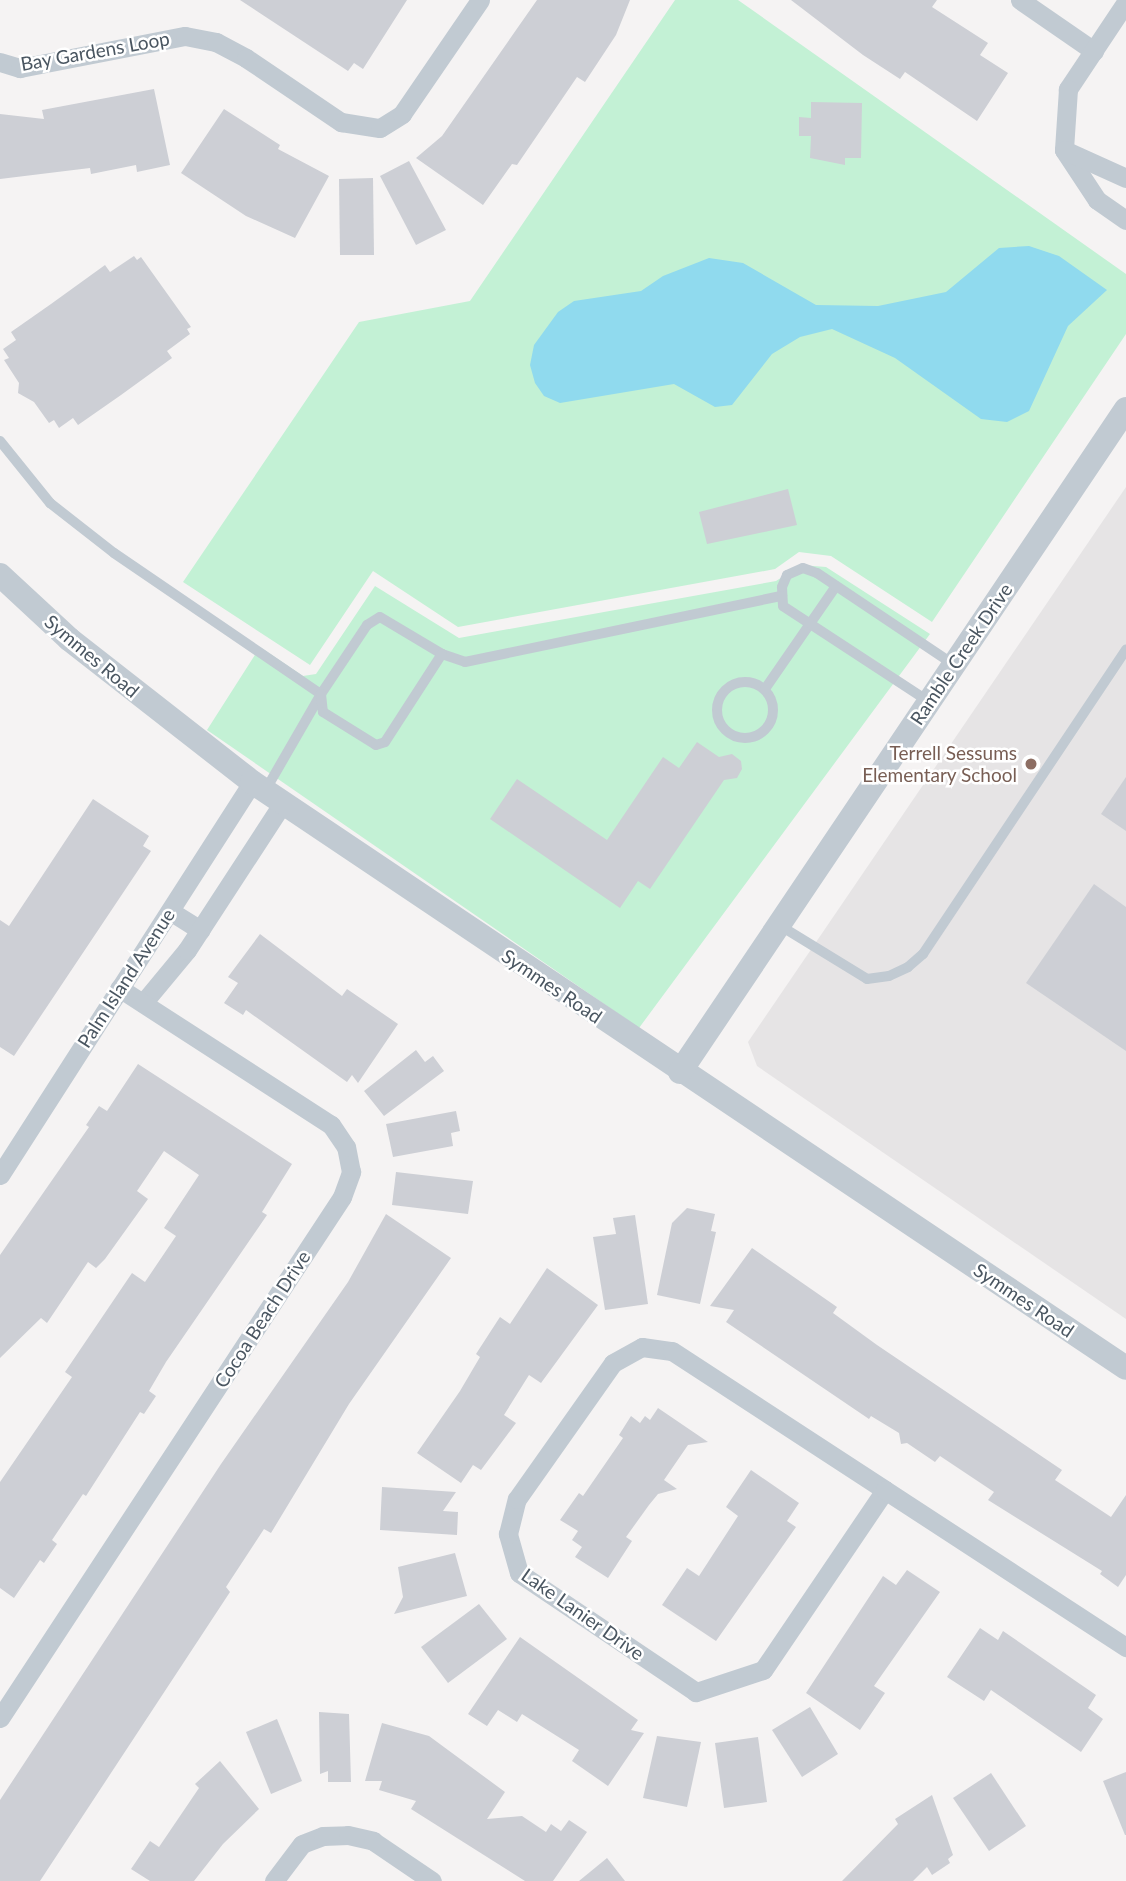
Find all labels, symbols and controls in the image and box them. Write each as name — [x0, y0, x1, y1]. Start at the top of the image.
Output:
street label: Bay Gardens Loop — [18, 27, 172, 75]
street label: Ramble Creek Drive — [905, 579, 1017, 729]
street label: Symmes Road — [40, 610, 144, 702]
place label: Terrell Sessums Elementary School — [862, 742, 1017, 786]
marker: Terrell Sessums Elementary School — [1023, 756, 1039, 772]
street label: Palm Island Avenue — [72, 904, 180, 1052]
street label: Symmes Road — [497, 944, 607, 1028]
street label: Cocoa Beach Drive — [209, 1246, 315, 1392]
street label: Symmes Road — [969, 1258, 1079, 1342]
street label: Lake Lanier Drive — [517, 1563, 649, 1665]

